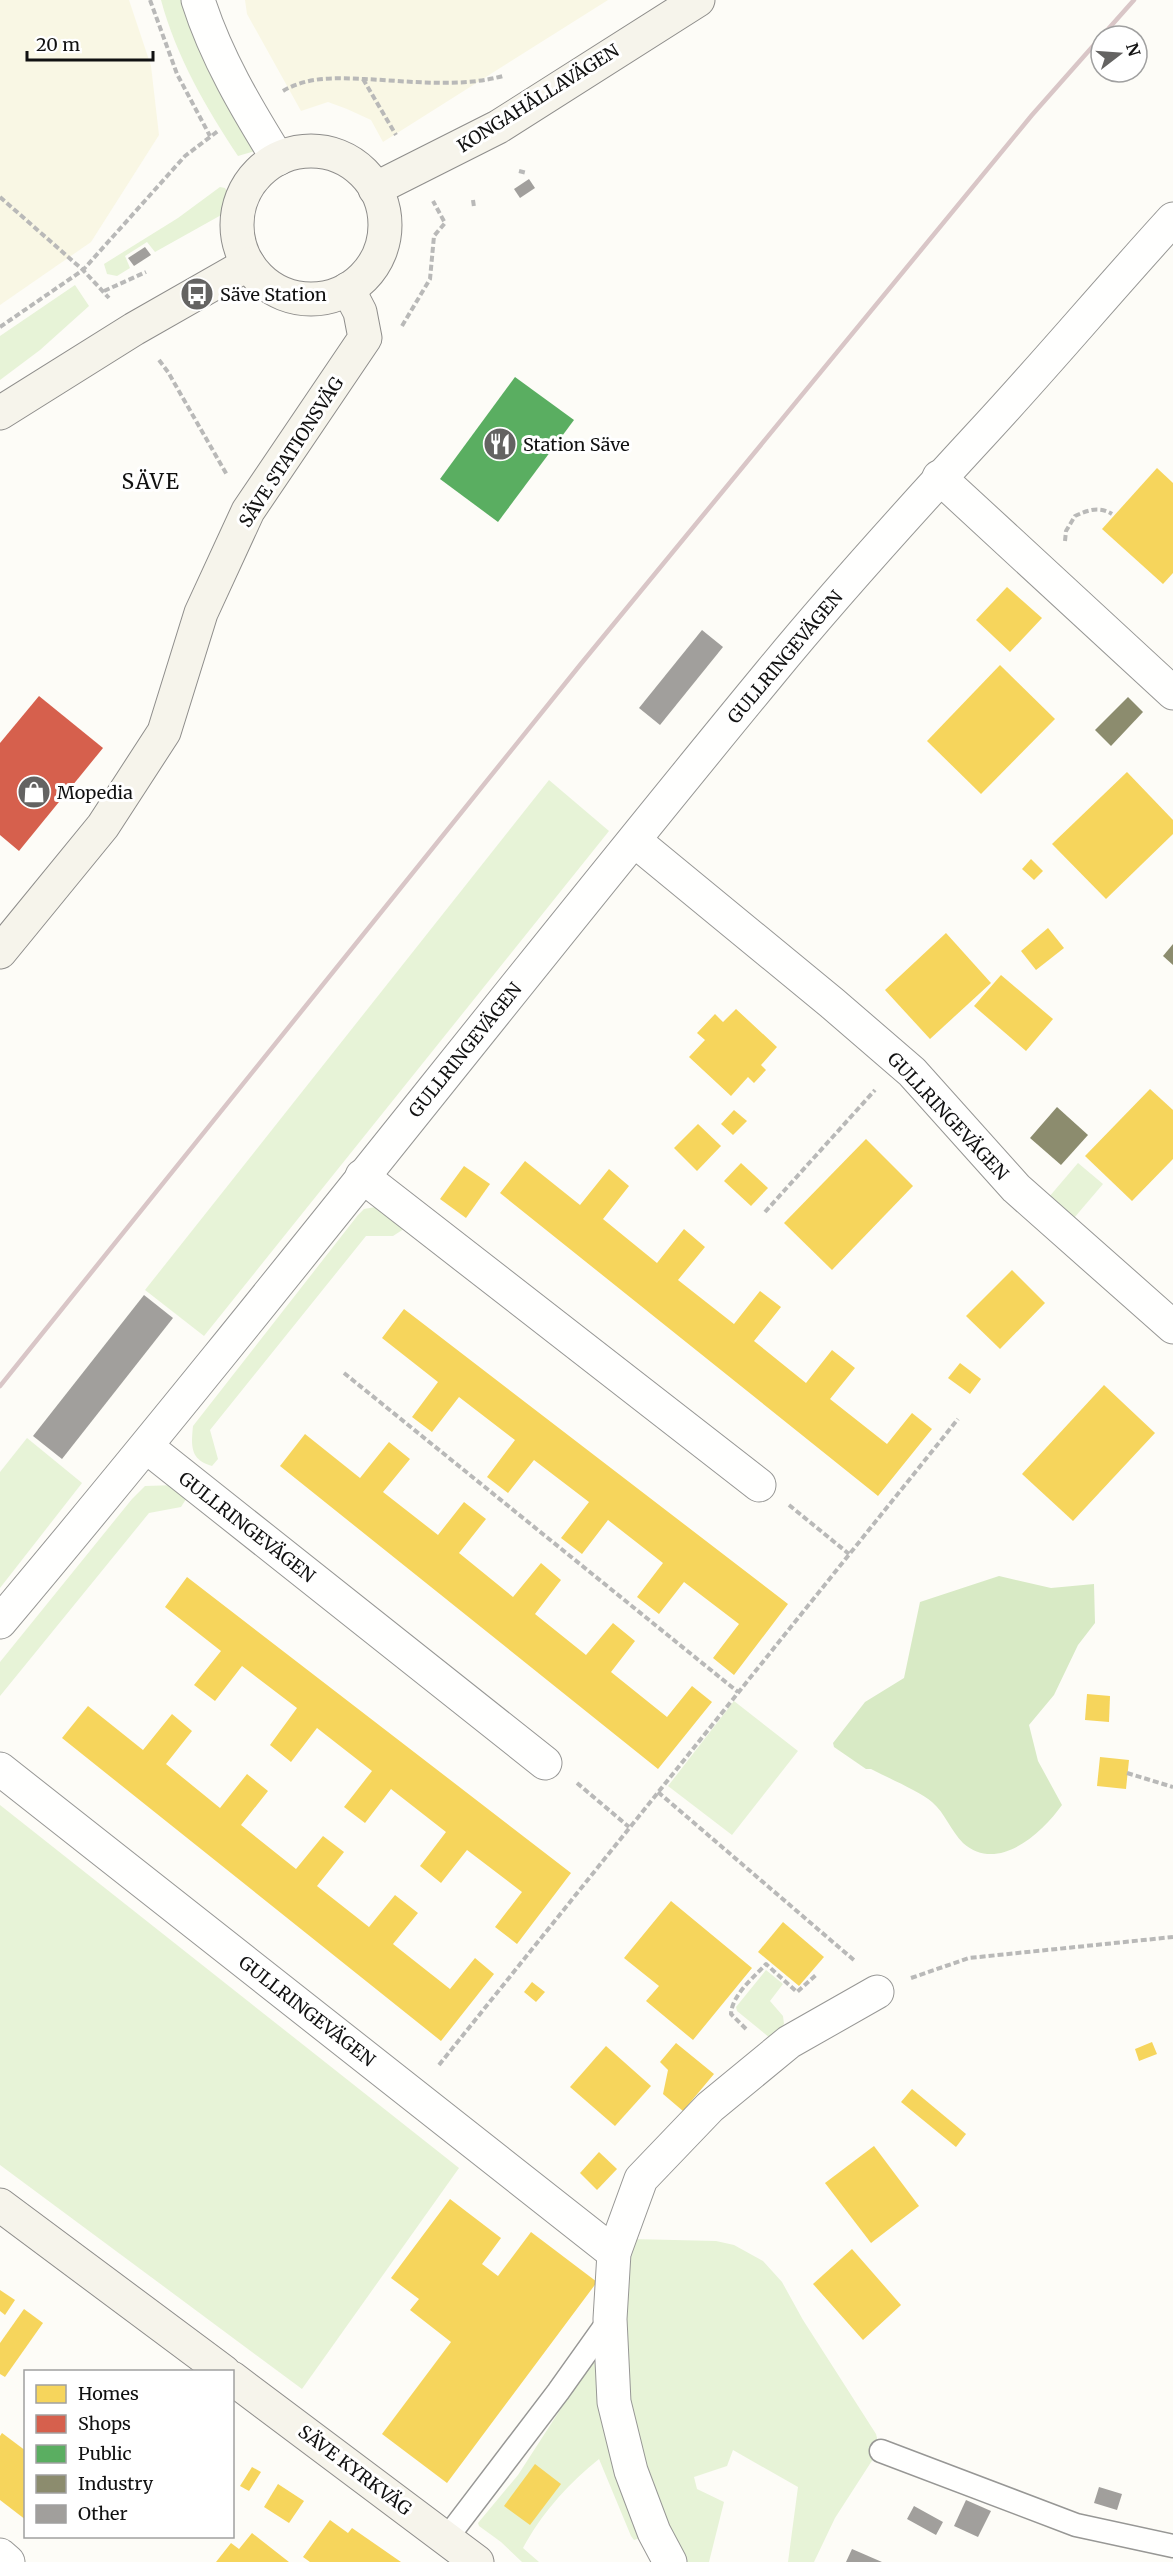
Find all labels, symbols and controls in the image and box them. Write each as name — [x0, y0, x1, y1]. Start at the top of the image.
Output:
scale bar — [27, 24, 153, 62]
north arrow — [1089, 24, 1149, 84]
text: 20 m — [36, 33, 80, 56]
street label: KONGAHÄLLAVÄGEN — [453, 39, 623, 157]
text: N — [1122, 41, 1145, 59]
bus stop icon: Säve Station — [179, 276, 215, 312]
place label: Säve Station — [220, 283, 327, 306]
street label: SÄVE STATIONSVÄG — [234, 372, 348, 532]
restaurant icon: Station Säve — [482, 426, 518, 462]
place label: Station Säve — [523, 433, 630, 456]
district label: SÄVE — [122, 468, 180, 495]
street label: GULLRINGEVÄGEN — [723, 586, 848, 728]
shop icon: Mopedia — [16, 774, 52, 810]
place label: Mopedia — [57, 781, 133, 804]
street label: GULLRINGEVÄGEN — [404, 978, 527, 1122]
street label: GULLRINGEVÄGEN — [883, 1047, 1013, 1185]
street label: GULLRINGEVÄGEN — [174, 1467, 320, 1587]
street label: GULLRINGEVÄGEN — [234, 1951, 380, 2071]
legend — [24, 2370, 234, 2538]
text: Homes — [78, 2382, 139, 2405]
text: Shops — [78, 2412, 131, 2435]
street label: SÄVE KYRKVÄG — [294, 2420, 416, 2520]
text: Public — [78, 2442, 132, 2465]
text: Industry — [78, 2472, 154, 2495]
text: Other — [78, 2502, 128, 2525]

